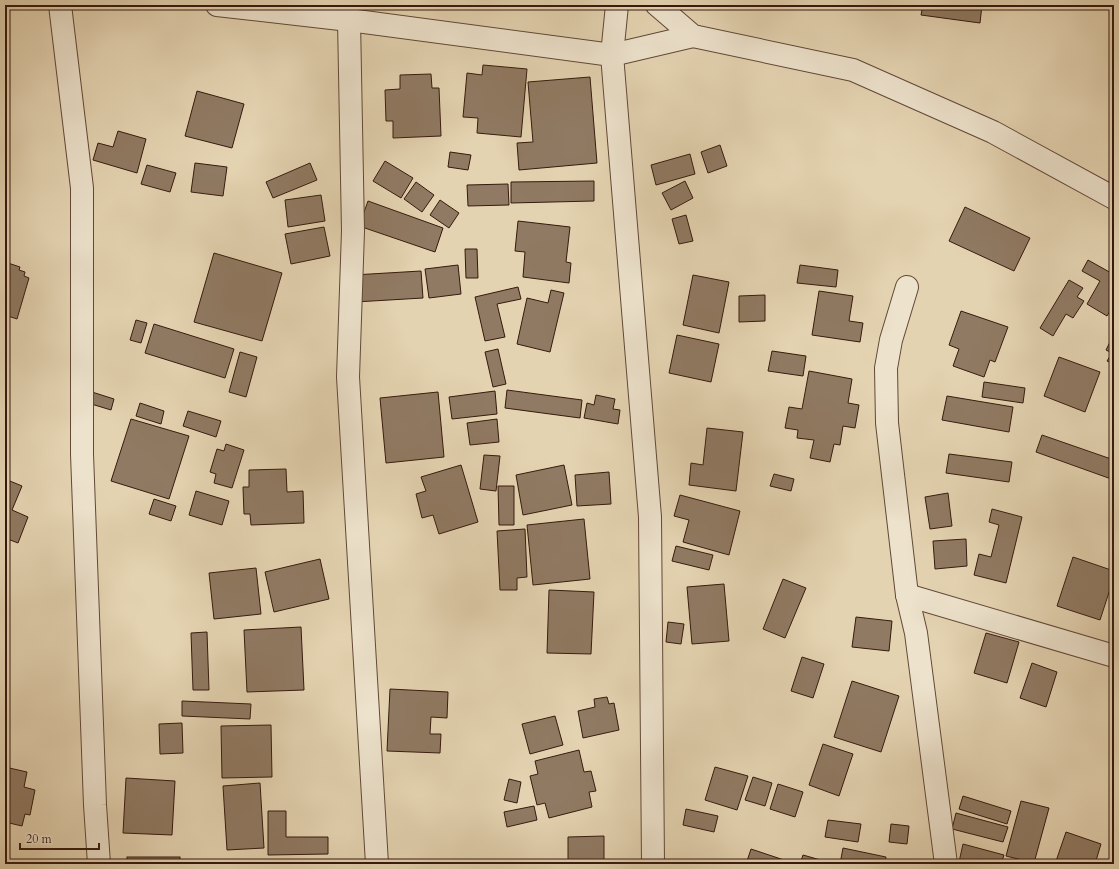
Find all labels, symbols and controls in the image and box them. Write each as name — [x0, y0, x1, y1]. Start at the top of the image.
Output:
scale bar — [20, 825, 99, 851]
text: 20 m — [26, 831, 53, 847]

